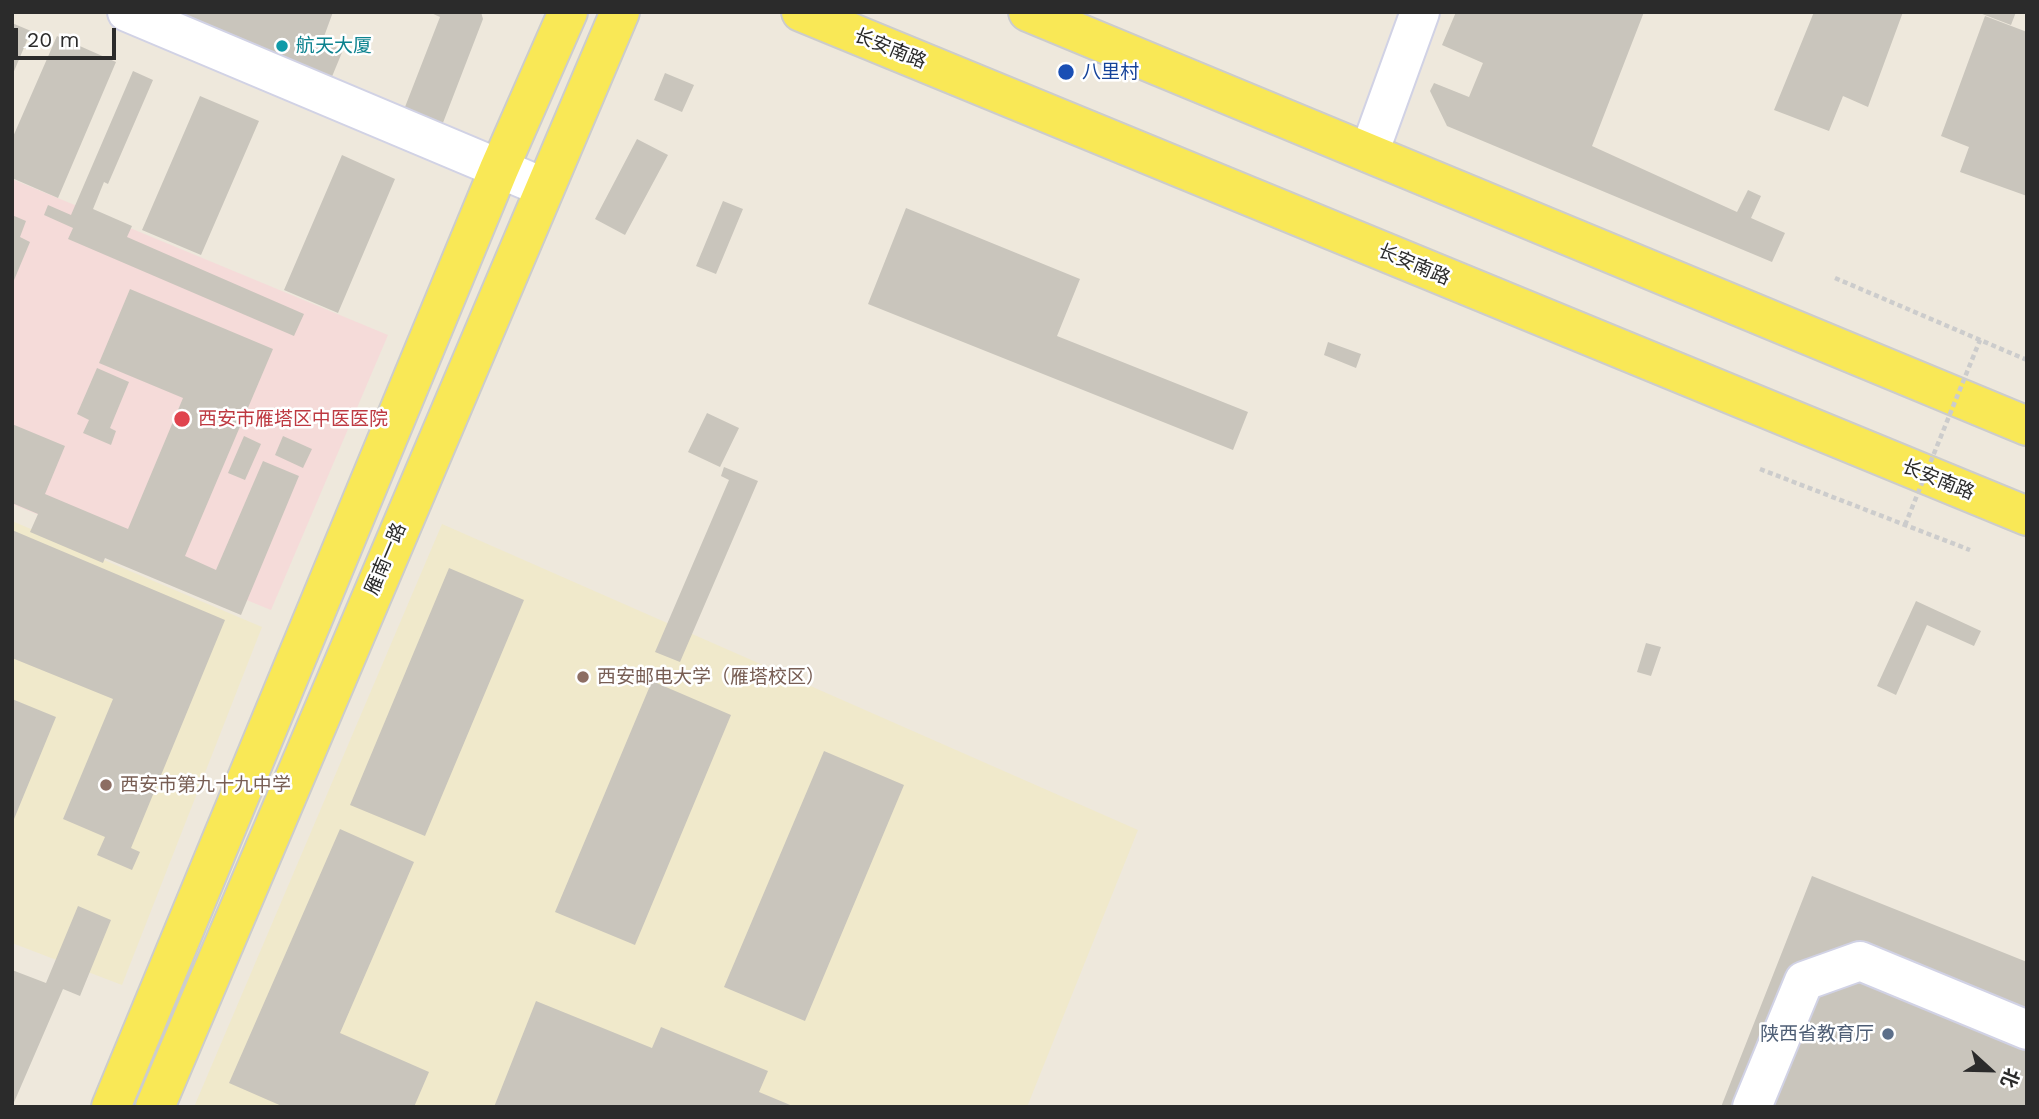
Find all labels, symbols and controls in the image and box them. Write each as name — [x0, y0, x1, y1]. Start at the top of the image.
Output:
scale bar — [18, 14, 119, 58]
street label: 长安南路 — [850, 24, 930, 74]
text: 20 m — [27, 27, 79, 52]
place label: 航天大厦 — [296, 35, 372, 57]
marker: 航天大厦 — [274, 38, 290, 54]
place label: 八里村 — [1082, 61, 1139, 83]
marker: 八里村 — [1056, 62, 1076, 82]
street label: 长安南路 — [1375, 240, 1453, 290]
place label: 西安市雁塔区中医医院 — [198, 408, 388, 430]
marker: 西安市雁塔区中医医院 — [172, 409, 192, 429]
street label: 长安南路 — [1898, 455, 1978, 505]
street label: 雁南一路 — [361, 520, 411, 598]
place label: 西安邮电大学（雁塔校区） — [597, 666, 825, 688]
marker: 西安邮电大学（雁塔校区） — [575, 669, 591, 685]
place label: 西安市第九十九中学 — [120, 774, 291, 796]
marker: 西安市第九十九中学 — [98, 777, 114, 793]
place label: 陕西省教育厅 — [1760, 1023, 1874, 1045]
marker: 陕西省教育厅 — [1880, 1026, 1896, 1042]
north arrow — [1955, 1035, 2025, 1105]
text: 北 — [1996, 1065, 2024, 1091]

